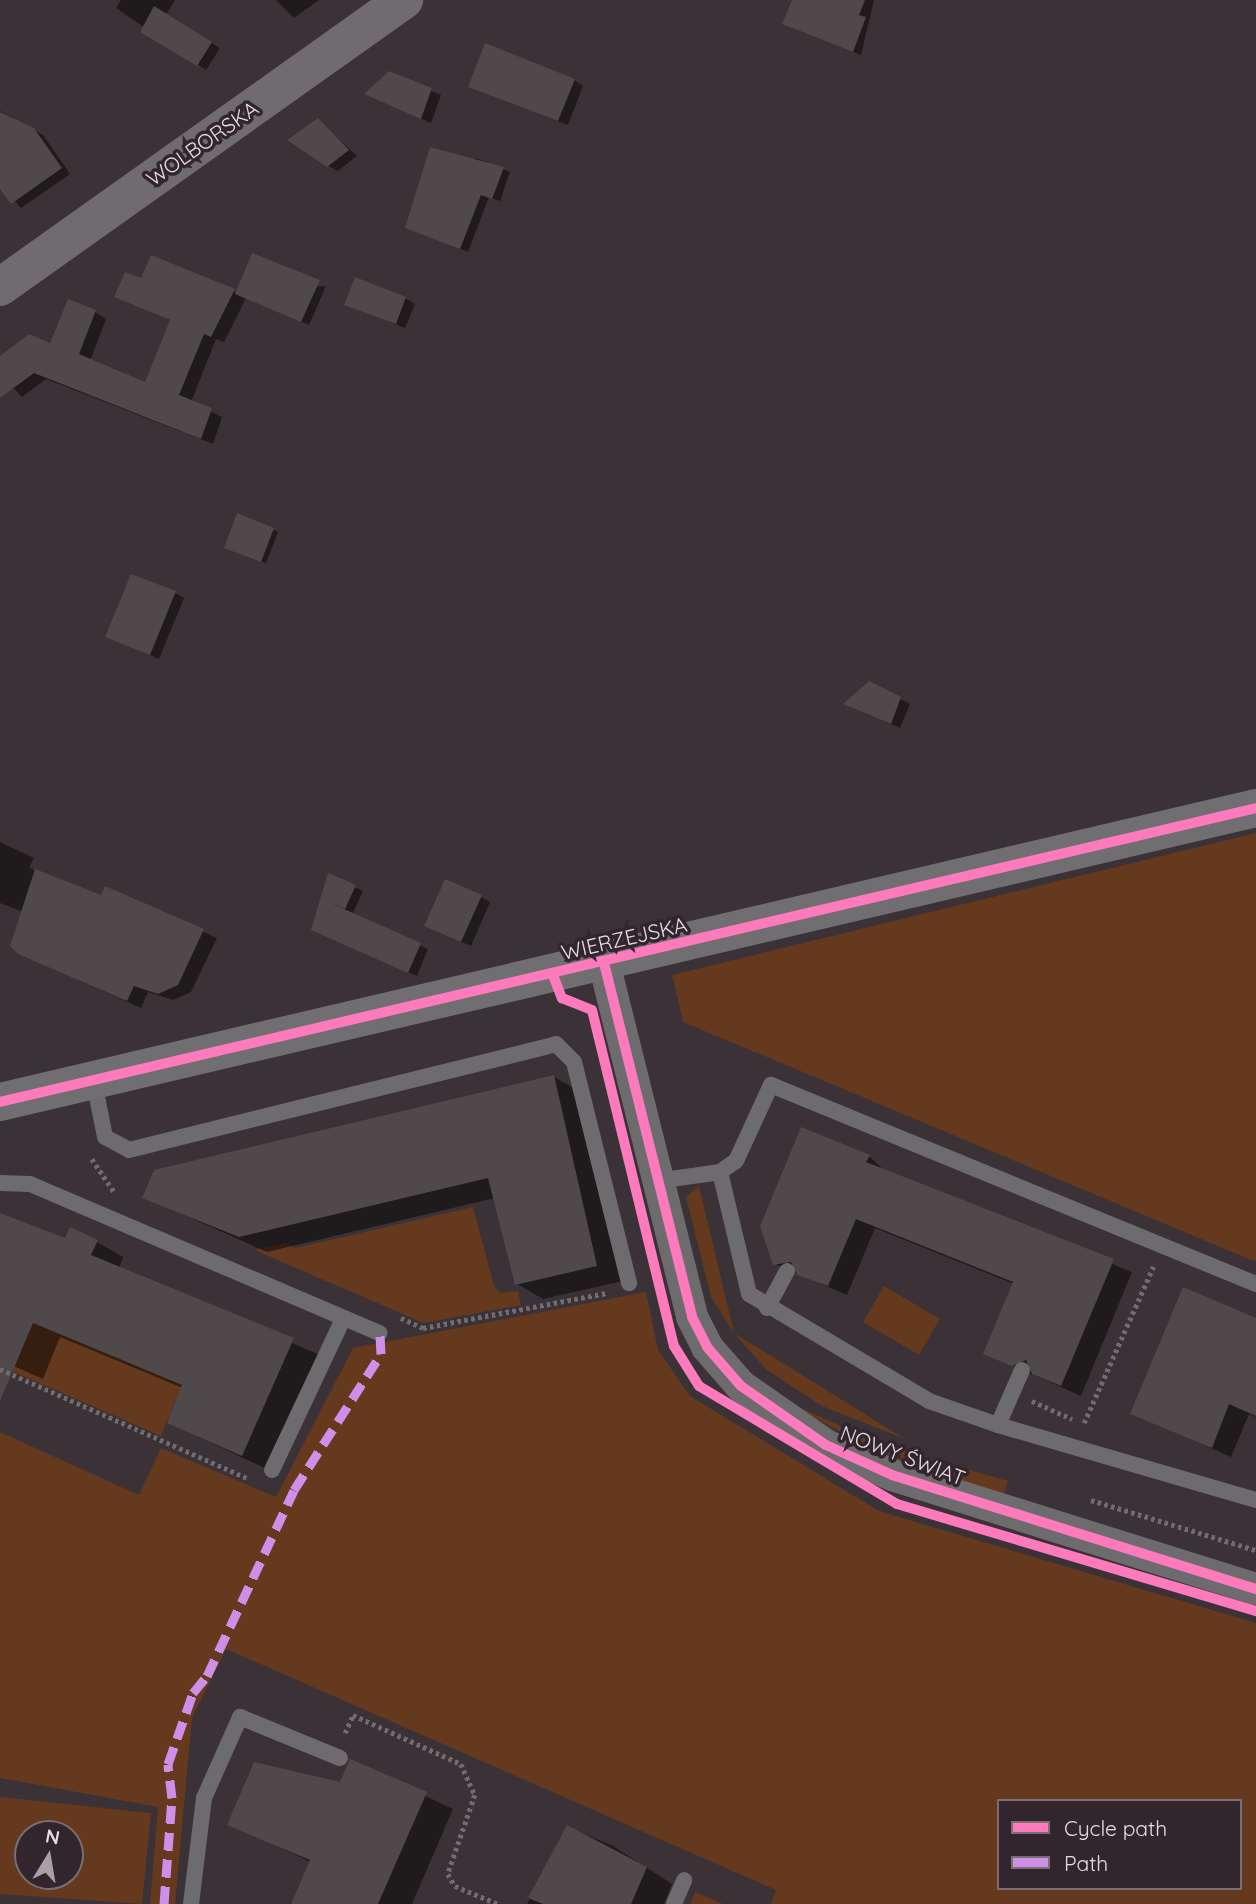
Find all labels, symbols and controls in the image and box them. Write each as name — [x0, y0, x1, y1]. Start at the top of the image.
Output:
street label: WOLBORSKA — [141, 95, 263, 191]
street label: WIERZEJSKA — [559, 911, 689, 965]
street label: NOWY ŚWIAT — [837, 1420, 969, 1490]
legend — [997, 1799, 1242, 1890]
text: Cycle path — [1064, 1815, 1167, 1841]
north arrow — [14, 1820, 84, 1890]
text: N — [43, 1823, 62, 1849]
text: Path — [1064, 1850, 1108, 1876]

